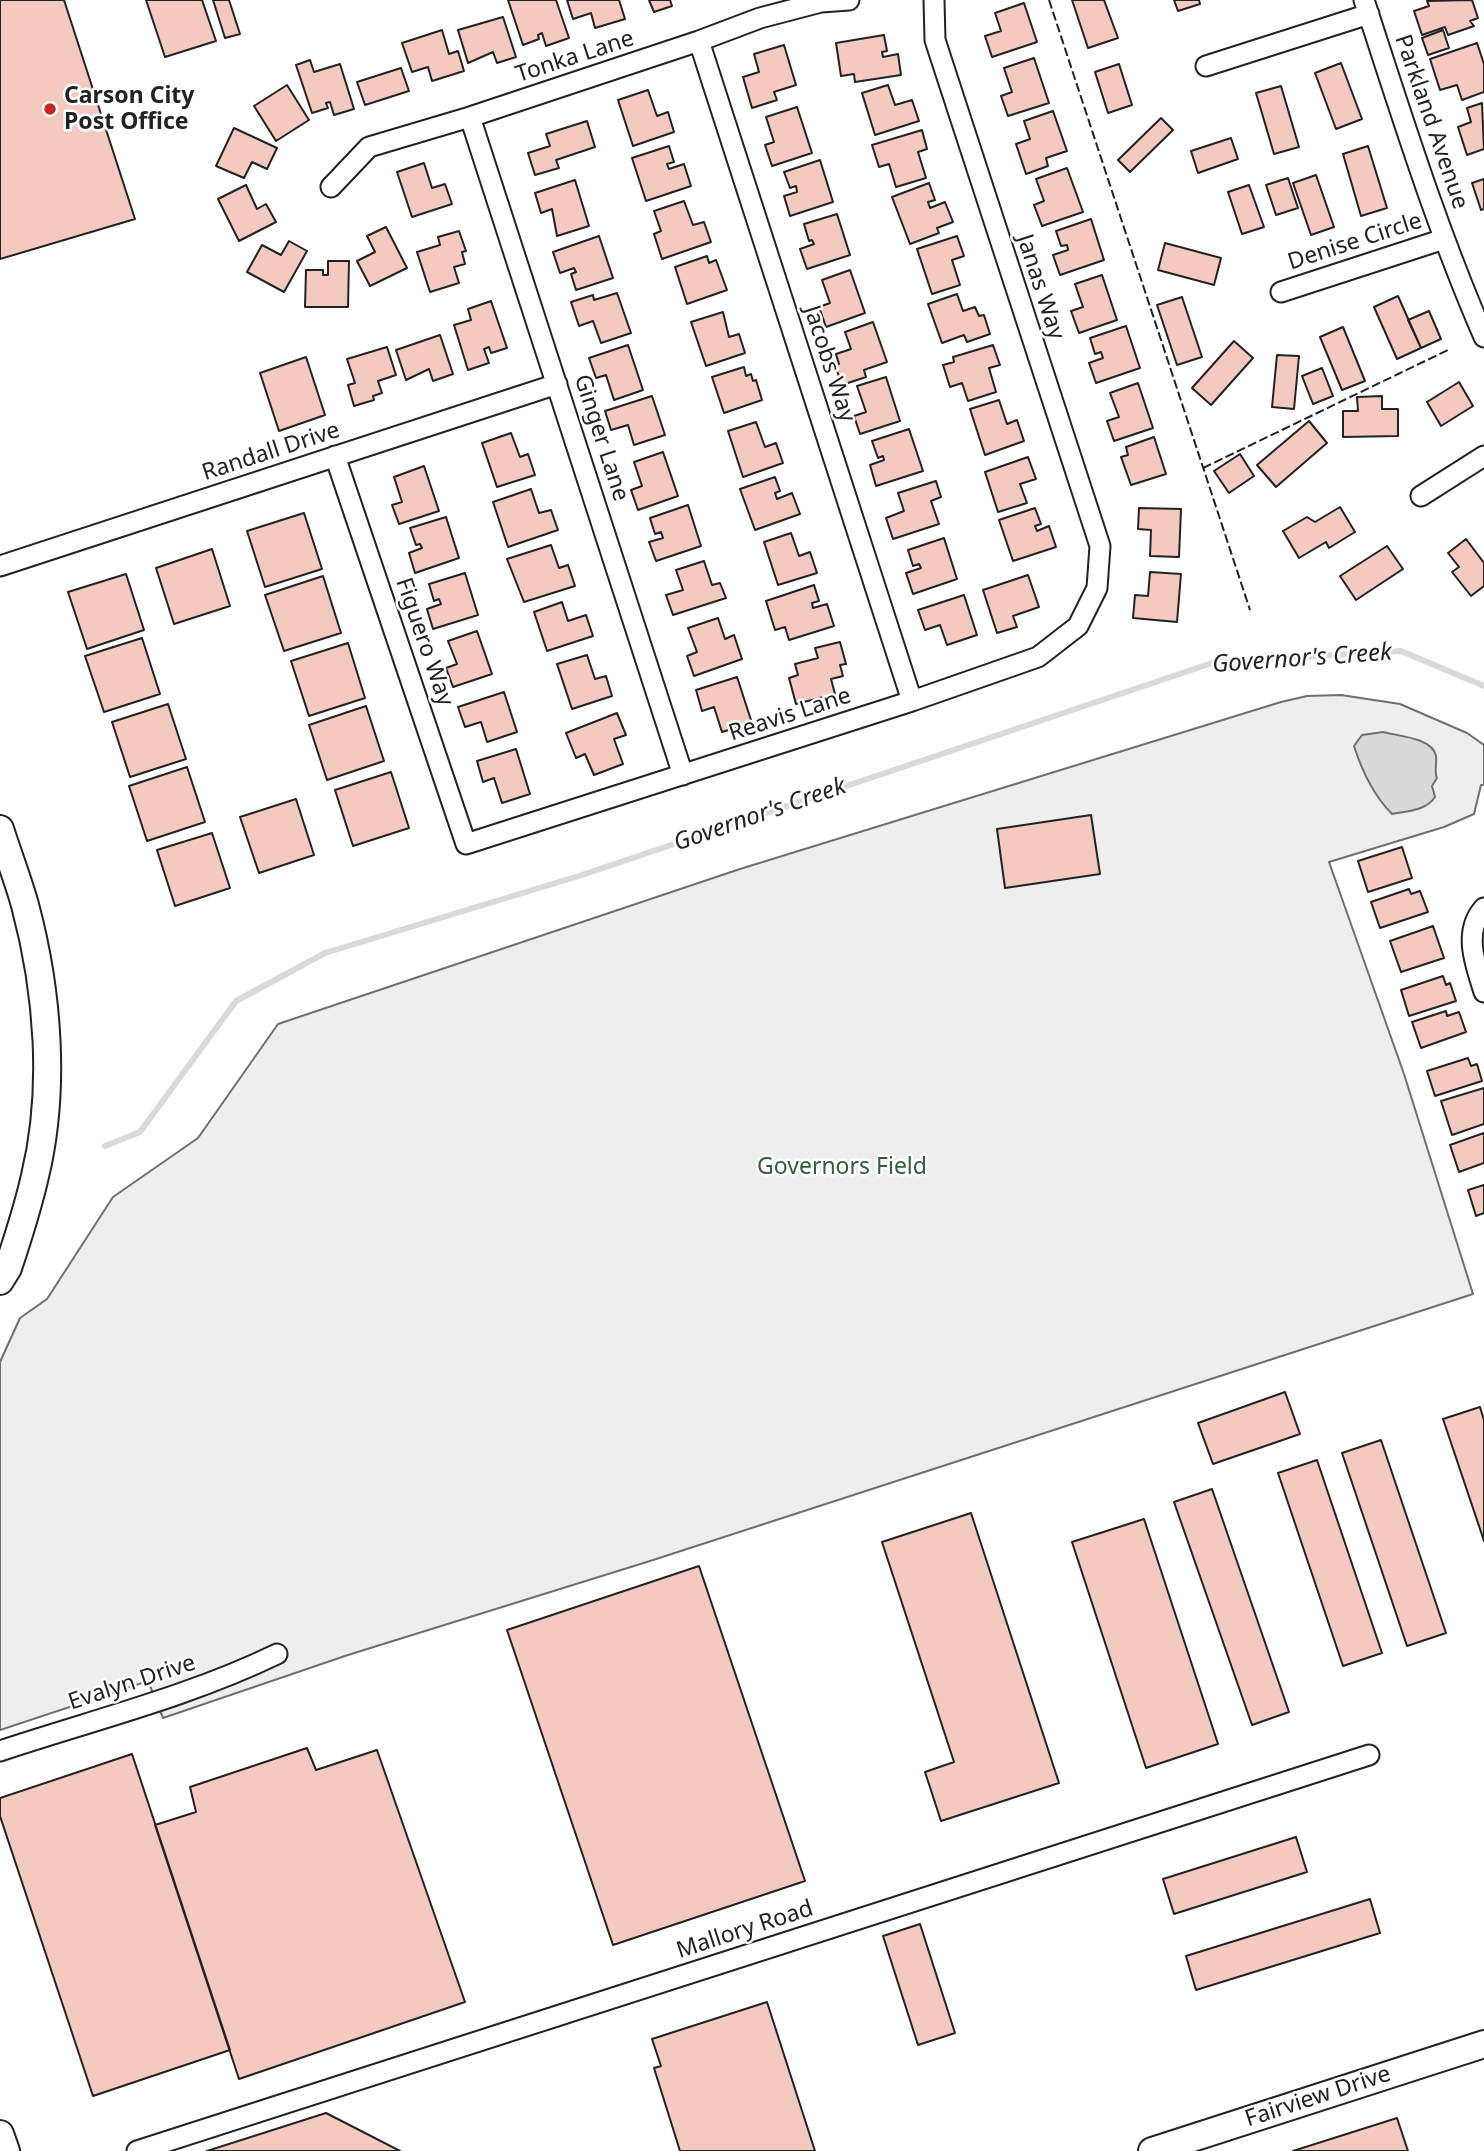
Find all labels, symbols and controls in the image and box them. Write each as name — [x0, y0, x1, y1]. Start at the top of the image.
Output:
street label: Tonka Lane — [512, 25, 638, 89]
street label: Parkland Avenue — [1388, 31, 1474, 213]
place label: Carson City Post Office — [64, 82, 194, 136]
marker: Carson City Post Office — [42, 101, 58, 117]
street label: Denise Circle — [1284, 207, 1426, 277]
street label: Janas Way — [1010, 231, 1070, 343]
street label: Jacobs Way — [797, 302, 861, 426]
street label: Ginger Lane — [568, 371, 634, 505]
street label: Randall Drive — [199, 417, 343, 487]
street label: Figuero Way — [389, 574, 459, 710]
water label: Governor's Creek — [1211, 638, 1393, 680]
street label: Reavis Lane — [725, 682, 855, 748]
water label: Governor's Creek — [670, 772, 850, 858]
park label: Governors Field — [757, 1153, 927, 1181]
street label: Evalyn Drive — [65, 1649, 199, 1717]
street label: Mallory Road — [673, 1895, 817, 1965]
street label: Fairview Drive — [1242, 2060, 1394, 2134]

